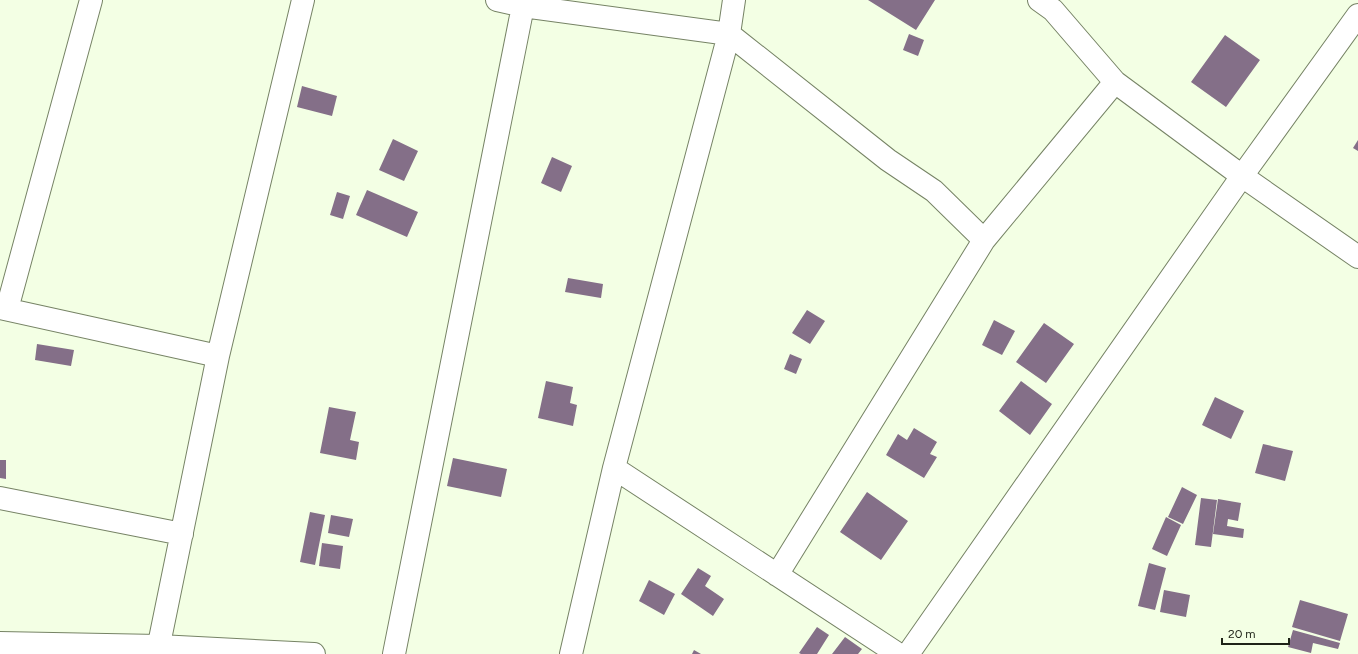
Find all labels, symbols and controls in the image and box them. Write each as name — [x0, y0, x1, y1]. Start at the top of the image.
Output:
scale bar — [1222, 620, 1289, 646]
text: 20 m — [1228, 627, 1256, 641]

